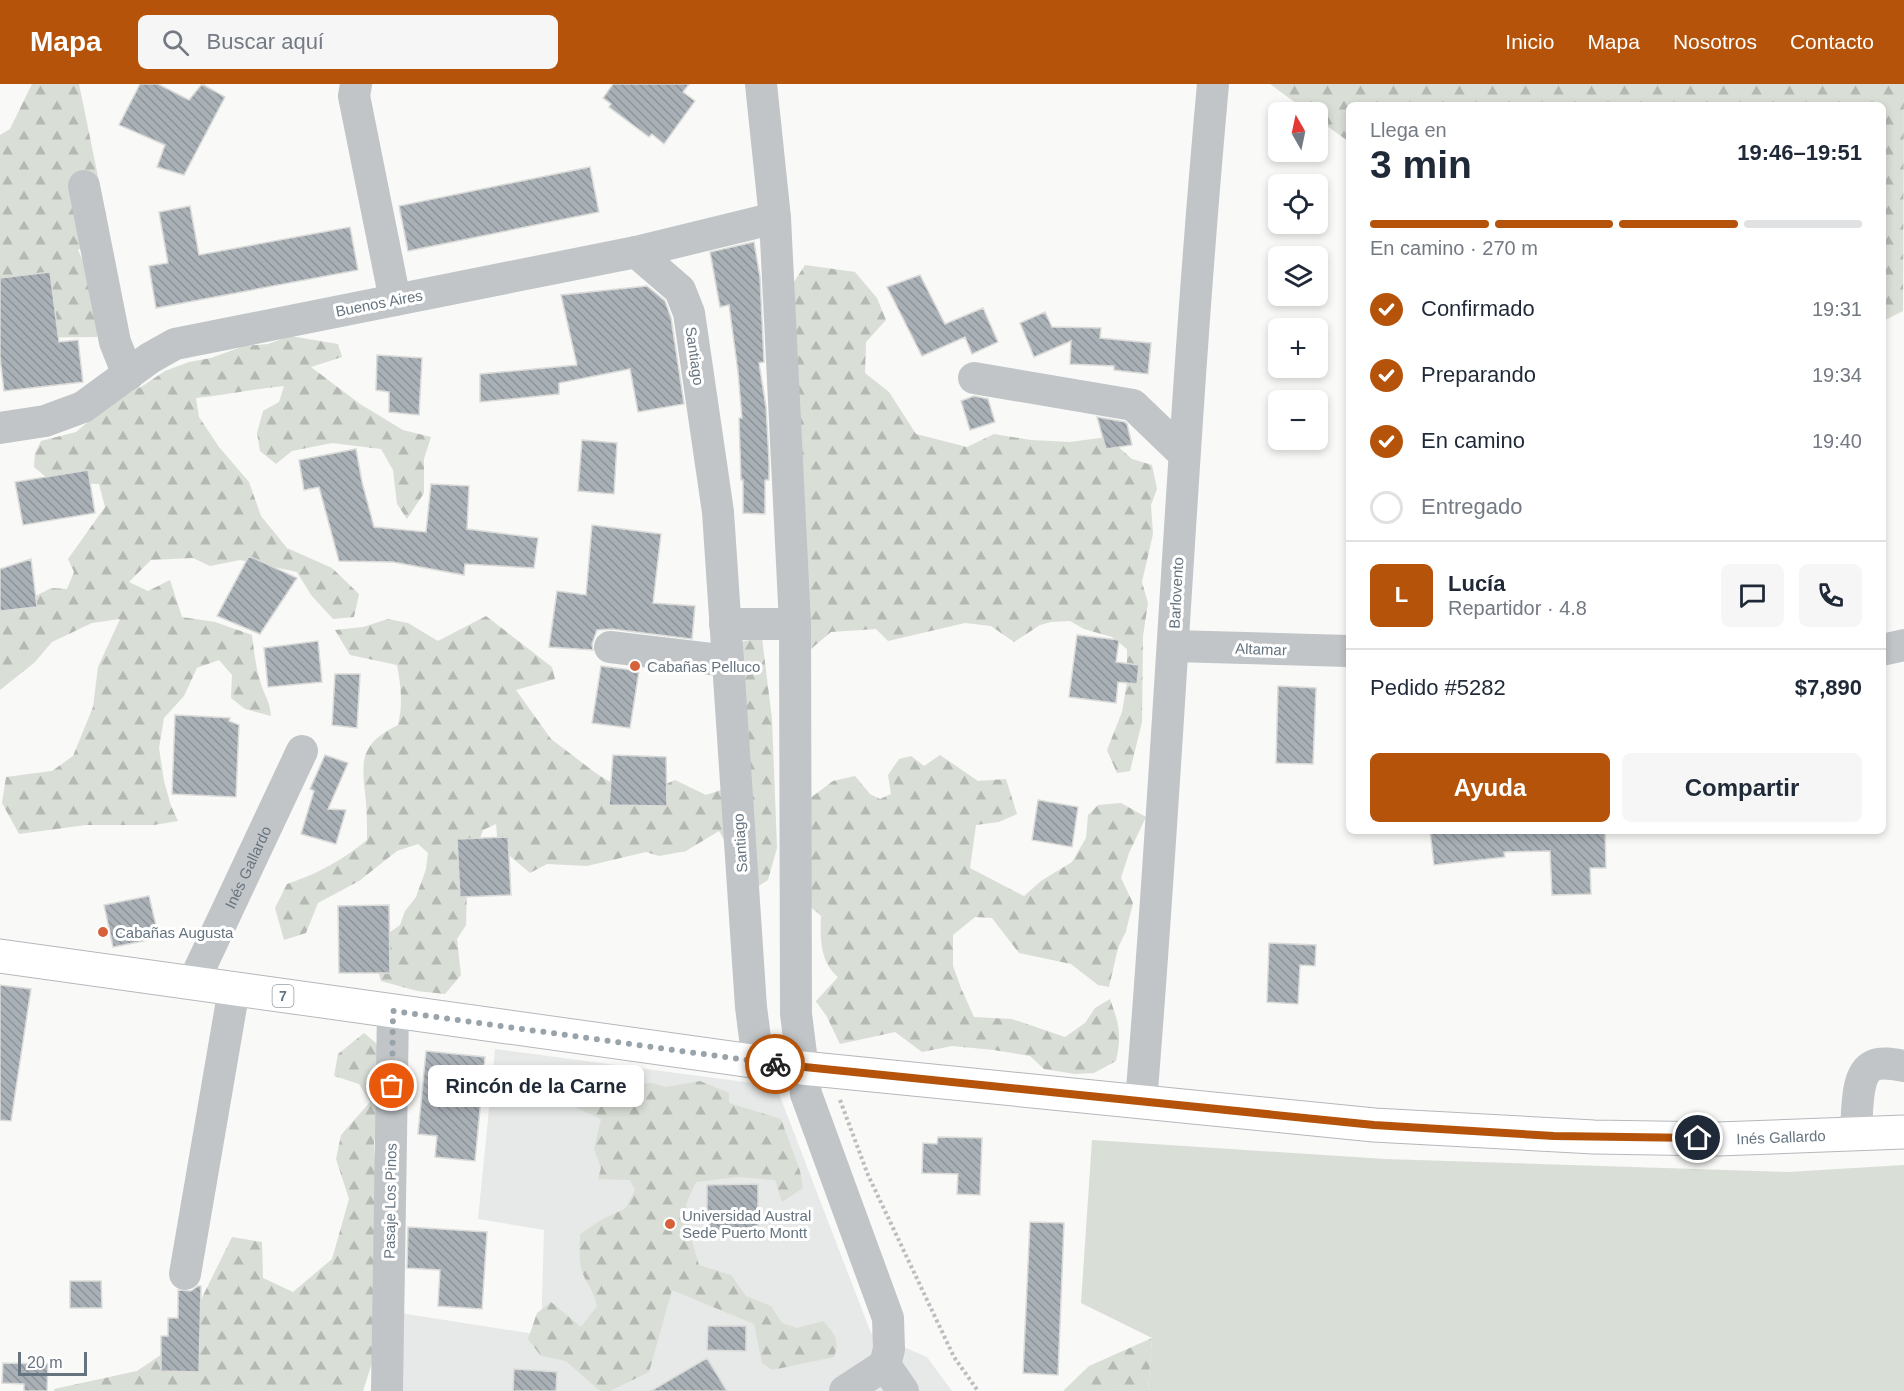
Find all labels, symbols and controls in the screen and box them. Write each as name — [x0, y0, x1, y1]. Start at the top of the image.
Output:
search box — [138, 15, 558, 69]
text: Mapa — [30, 26, 102, 57]
icon: search — [159, 26, 192, 59]
text: Buscar aquí — [207, 29, 324, 54]
text: Inicio — [1505, 30, 1554, 53]
text: Mapa — [1587, 30, 1640, 53]
text: Nosotros — [1673, 30, 1757, 53]
text: Contacto — [1790, 30, 1874, 53]
north arrow — [1268, 102, 1328, 162]
map controls — [1268, 102, 1328, 450]
text: Llega en — [1370, 119, 1447, 141]
text: 19:46–19:51 — [1737, 140, 1862, 165]
text: 3 min — [1370, 143, 1472, 186]
button: locate — [1268, 174, 1328, 234]
text: En camino · 270 m — [1370, 237, 1538, 259]
button: layers — [1268, 246, 1328, 306]
street label: Buenos Aires — [334, 286, 424, 320]
icon: check — [1370, 293, 1403, 326]
text: Confirmado — [1421, 296, 1535, 321]
text: 19:31 — [1812, 298, 1862, 320]
button: + — [1268, 318, 1328, 378]
street label: Santiago — [682, 325, 708, 387]
icon: check — [1370, 359, 1403, 392]
text: Preparando — [1421, 362, 1536, 387]
text: 19:34 — [1812, 364, 1862, 386]
button: − — [1268, 390, 1328, 450]
icon: check — [1370, 425, 1403, 458]
text: En camino — [1421, 428, 1525, 453]
text: 19:40 — [1812, 430, 1862, 452]
text: Entregado — [1421, 494, 1523, 519]
street label: Barlovento — [1166, 557, 1186, 629]
button: chat — [1721, 564, 1784, 627]
button: phone — [1799, 564, 1862, 627]
text: Lucía — [1448, 571, 1505, 596]
text: L — [1395, 582, 1408, 607]
text: Repartidor · 4.8 — [1448, 597, 1587, 619]
street label: Altamar — [1235, 640, 1287, 658]
place label: Cabañas Pelluco — [647, 658, 760, 675]
marker: Cabañas Pelluco — [628, 659, 642, 673]
text: Pedido #5282 — [1370, 675, 1506, 700]
text: $7,890 — [1795, 675, 1862, 700]
button: Ayuda — [1370, 753, 1610, 822]
button: Compartir — [1622, 753, 1862, 822]
street label: Santiago — [729, 813, 751, 873]
street label: Inés Gallardo — [221, 823, 274, 911]
place label: Cabañas Augusta — [115, 924, 234, 941]
marker: Cabañas Augusta — [96, 925, 110, 939]
road number: 7 — [272, 985, 294, 1007]
courier — [745, 1034, 805, 1094]
icon: bike — [759, 1048, 792, 1081]
pin — [366, 1060, 417, 1111]
callout: Rincón de la Carne — [428, 1065, 644, 1107]
icon: bag — [375, 1069, 408, 1102]
text: Rincón de la Carne — [445, 1075, 627, 1097]
pin — [1672, 1112, 1723, 1163]
icon: home — [1681, 1121, 1714, 1154]
street label: Inés Gallardo — [1736, 1126, 1826, 1147]
street label: Pasaje Los Pinos — [380, 1143, 400, 1259]
place label: Universidad Austral Sede Puerto Montt — [682, 1207, 811, 1241]
marker: Universidad Austral Sede Puerto Montt — [663, 1217, 677, 1231]
scale bar — [18, 1349, 87, 1376]
text: 20 m — [27, 1354, 63, 1371]

